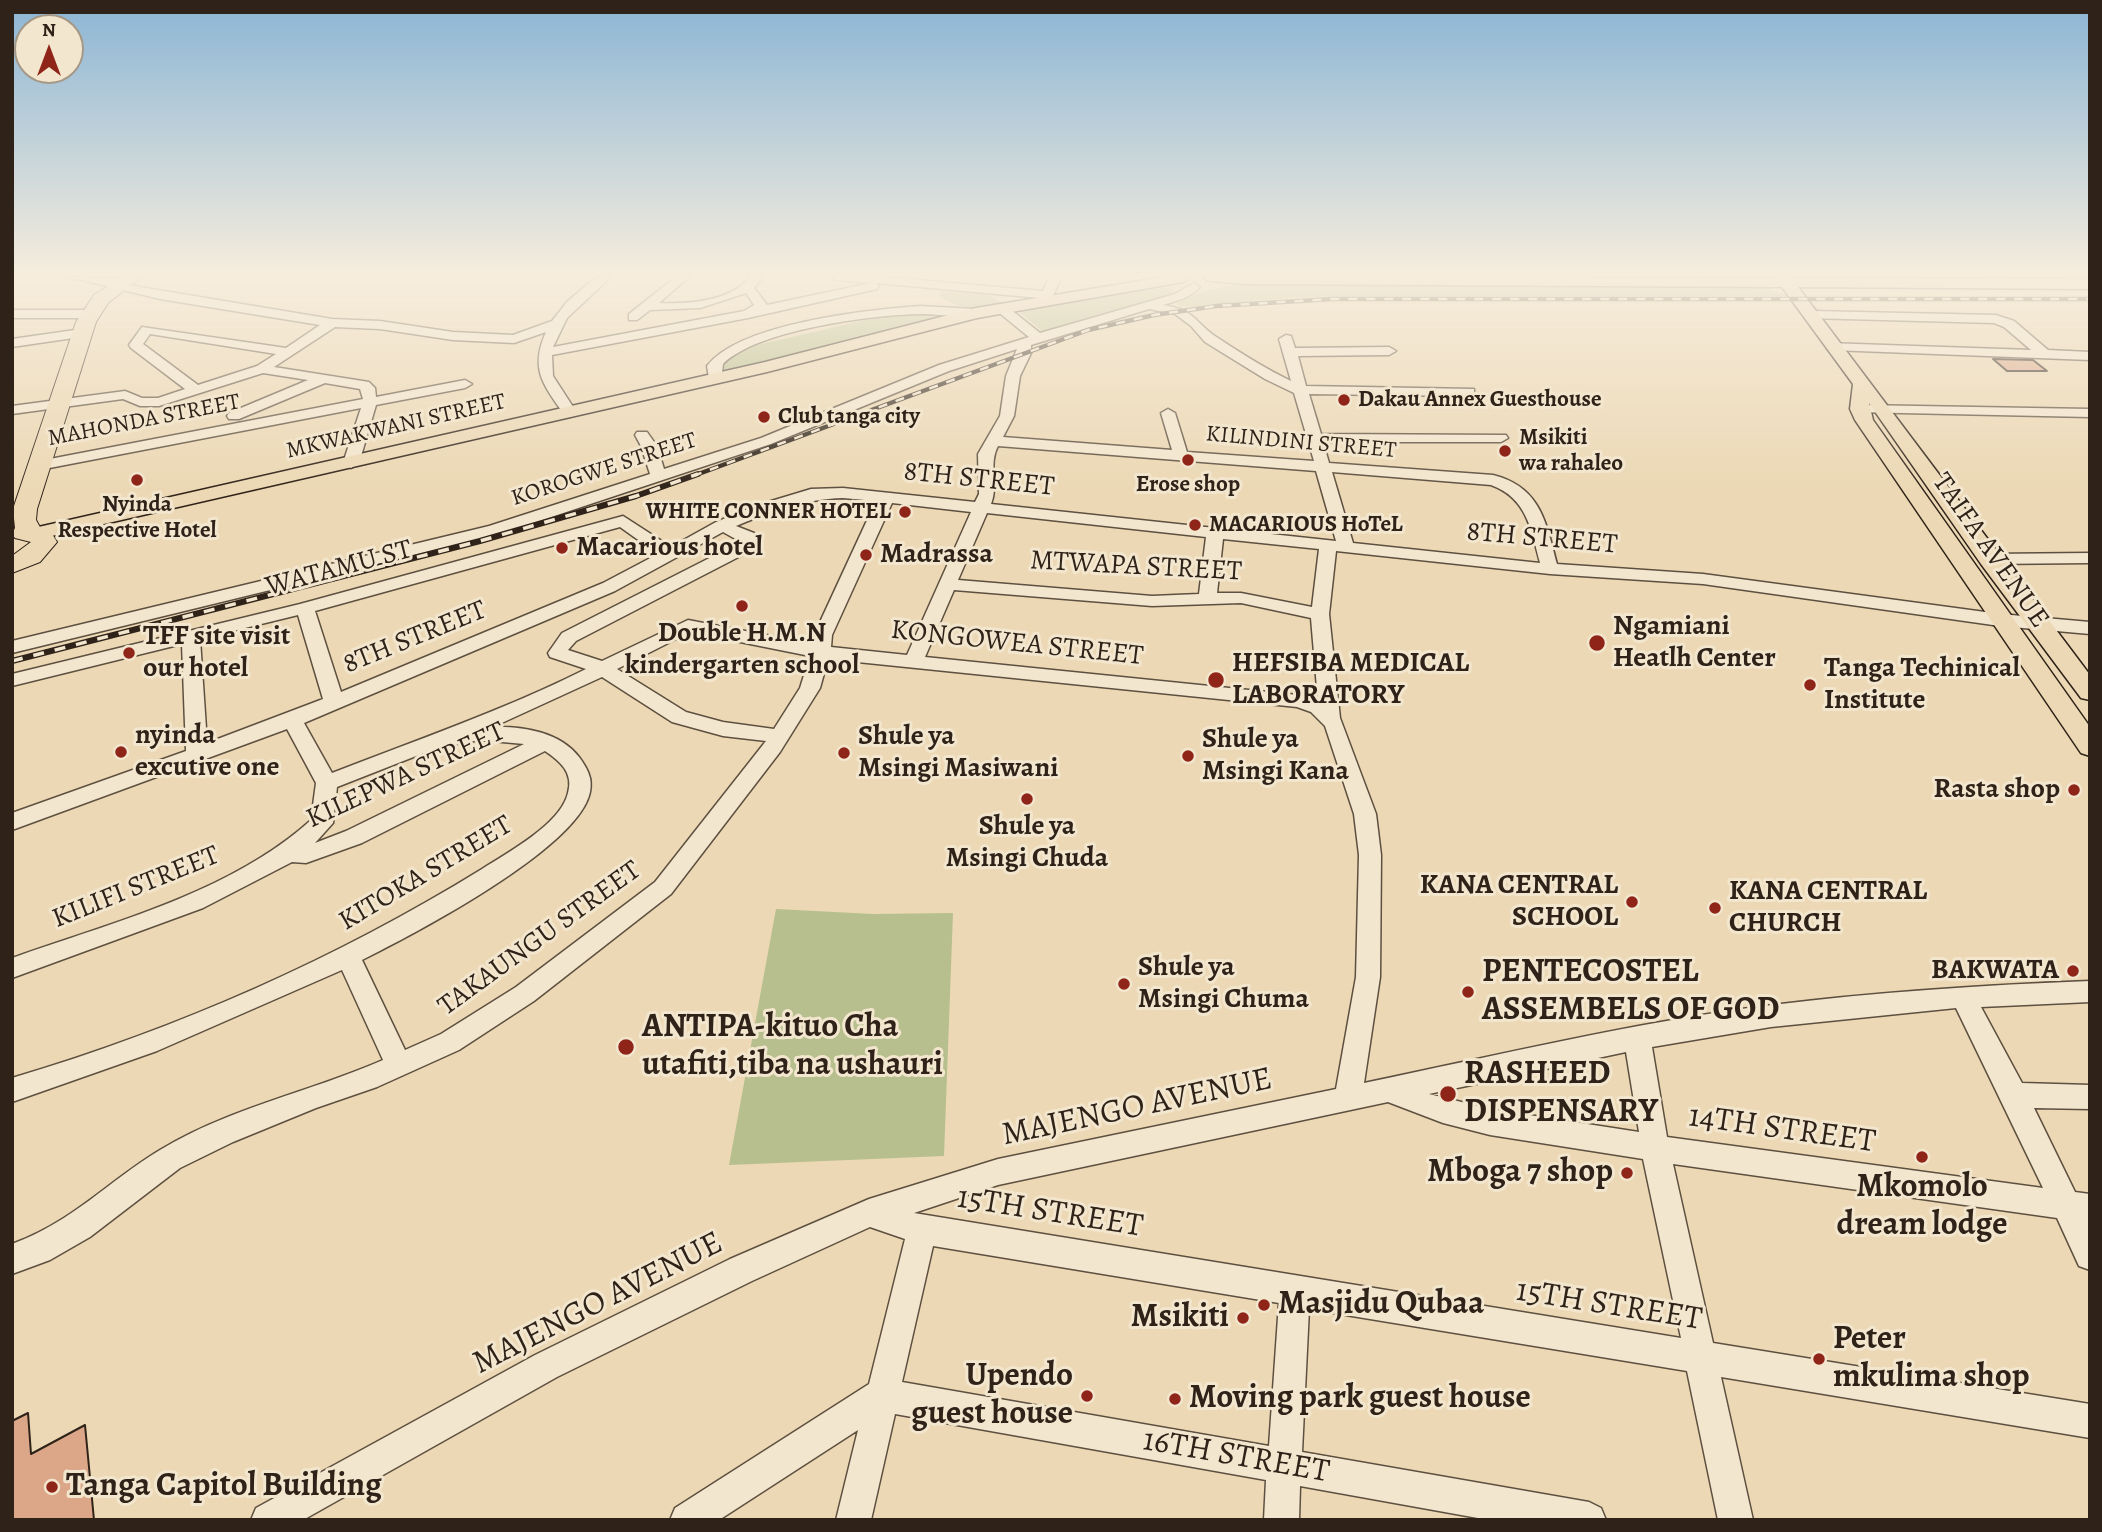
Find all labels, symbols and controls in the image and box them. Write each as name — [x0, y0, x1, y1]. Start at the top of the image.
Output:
north arrow — [14, 14, 84, 84]
text: N — [42, 17, 56, 43]
place label: Dakau Annex Guesthouse — [1358, 386, 1602, 414]
street label: MKWAKWANI STREET — [284, 388, 508, 466]
street label: MAHONDA STREET — [46, 389, 242, 453]
marker: Dakau Annex Guesthouse — [1336, 392, 1352, 408]
place label: Club tanga city — [778, 403, 920, 431]
marker: Club tanga city — [756, 409, 772, 425]
street label: KILINDINI STREET — [1205, 421, 1397, 465]
place label: Msikiti wa rahaleo — [1519, 424, 1623, 478]
street label: KOROGWE STREET — [508, 427, 700, 513]
marker: Msikiti wa rahaleo — [1497, 443, 1513, 459]
marker: Erose shop — [1180, 452, 1196, 468]
street label: 8TH STREET — [902, 455, 1056, 505]
street label: TAIFA AVENUE — [1924, 467, 2056, 635]
place label: Erose shop — [1136, 471, 1240, 499]
marker: Nyinda Respective Hotel — [129, 472, 145, 488]
place label: Nyinda Respective Hotel — [57, 491, 217, 545]
place label: WHITE CONNER HOTEL — [646, 498, 891, 526]
marker: WHITE CONNER HOTEL — [897, 504, 913, 520]
place label: MACARIOUS HoTeL — [1209, 511, 1403, 539]
street label: 8TH STREET — [1465, 516, 1619, 562]
marker: MACARIOUS HoTeL — [1187, 517, 1203, 533]
place label: Macarious hotel — [576, 531, 763, 565]
street label: WATAMU ST — [262, 533, 416, 605]
place label: Madrassa — [880, 538, 993, 572]
marker: Macarious hotel — [554, 540, 570, 556]
street label: MTWAPA STREET — [1029, 545, 1243, 589]
marker: Madrassa — [858, 547, 874, 563]
street label: 8TH STREET — [339, 594, 491, 682]
marker: Double H.M.N kindergarten school — [734, 598, 750, 614]
place label: Ngamiani Heatlh Center — [1613, 610, 1776, 676]
street label: KONGOWEA STREET — [889, 614, 1145, 674]
place label: Double H.M.N kindergarten school — [625, 617, 859, 683]
place label: TFF site visit our hotel — [143, 620, 290, 686]
marker: Ngamiani Heatlh Center — [1587, 633, 1607, 653]
marker: TFF site visit our hotel — [121, 645, 137, 661]
place label: HEFSIBA MEDICAL LABORATORY — [1232, 647, 1469, 713]
place label: Tanga Techinical Institute — [1824, 652, 2020, 718]
marker: HEFSIBA MEDICAL LABORATORY — [1206, 670, 1226, 690]
marker: Tanga Techinical Institute — [1802, 677, 1818, 693]
street label: KILEPWA STREET — [301, 715, 511, 837]
place label: nyinda excutive one — [135, 719, 279, 785]
place label: Shule ya Msingi Masiwani — [858, 720, 1058, 786]
place label: Shule ya Msingi Kana — [1202, 723, 1349, 789]
marker: nyinda excutive one — [113, 744, 129, 760]
marker: Shule ya Msingi Masiwani — [836, 745, 852, 761]
marker: Shule ya Msingi Kana — [1180, 748, 1196, 764]
place label: Rasta shop — [1934, 773, 2060, 807]
marker: Rasta shop — [2066, 782, 2082, 798]
marker: Shule ya Msingi Chuda — [1019, 791, 1035, 807]
street label: KITOKA STREET — [333, 809, 519, 939]
place label: Shule ya Msingi Chuda — [946, 810, 1108, 876]
street label: KILIFI STREET — [48, 839, 224, 937]
street label: TAKAUNGU STREET — [432, 854, 648, 1024]
place label: KANA CENTRAL SCHOOL — [1420, 869, 1618, 935]
place label: KANA CENTRAL CHURCH — [1729, 875, 1927, 941]
marker: KANA CENTRAL SCHOOL — [1624, 894, 1640, 910]
marker: KANA CENTRAL CHURCH — [1707, 900, 1723, 916]
place label: Shule ya Msingi Chuma — [1138, 951, 1309, 1017]
place label: PENTECOSTEL ASSEMBELS OF GOD — [1482, 953, 1779, 1031]
place label: BAKWATA — [1931, 954, 2059, 988]
marker: BAKWATA — [2065, 963, 2081, 979]
marker: Shule ya Msingi Chuma — [1116, 976, 1132, 992]
marker: PENTECOSTEL ASSEMBELS OF GOD — [1460, 984, 1476, 1000]
place label: ANTIPA-kituo Cha utafiti,tiba na ushauri — [642, 1008, 943, 1086]
marker: ANTIPA-kituo Cha utafiti,tiba na ushauri — [616, 1037, 636, 1057]
place label: RASHEED DISPENSARY — [1464, 1055, 1658, 1133]
street label: MAJENGO AVENUE — [998, 1060, 1276, 1156]
marker: RASHEED DISPENSARY — [1438, 1084, 1458, 1104]
street label: 14TH STREET — [1686, 1097, 1878, 1163]
marker: Mkomolo dream lodge — [1914, 1149, 1930, 1165]
place label: Mboga 7 shop — [1427, 1153, 1613, 1193]
marker: Mboga 7 shop — [1619, 1165, 1635, 1181]
place label: Mkomolo dream lodge — [1837, 1168, 2007, 1246]
street label: 15TH STREET — [954, 1179, 1146, 1247]
street label: MAJENGO AVENUE — [466, 1224, 730, 1384]
street label: 15TH STREET — [1513, 1272, 1705, 1340]
place label: Masjidu Qubaa — [1278, 1285, 1484, 1325]
marker: Masjidu Qubaa — [1256, 1297, 1272, 1313]
place label: Msikiti — [1131, 1298, 1229, 1338]
marker: Msikiti — [1235, 1310, 1251, 1326]
place label: Peter mkulima shop — [1833, 1320, 2030, 1398]
marker: Peter mkulima shop — [1811, 1351, 1827, 1367]
place label: Upendo guest house — [911, 1357, 1073, 1435]
place label: Moving park guest house — [1189, 1379, 1531, 1419]
marker: Upendo guest house — [1079, 1388, 1095, 1404]
marker: Moving park guest house — [1167, 1391, 1183, 1407]
street label: 16TH STREET — [1140, 1421, 1332, 1493]
place label: Tanga Capitol Building — [66, 1467, 382, 1507]
marker: Tanga Capitol Building — [44, 1479, 60, 1495]

